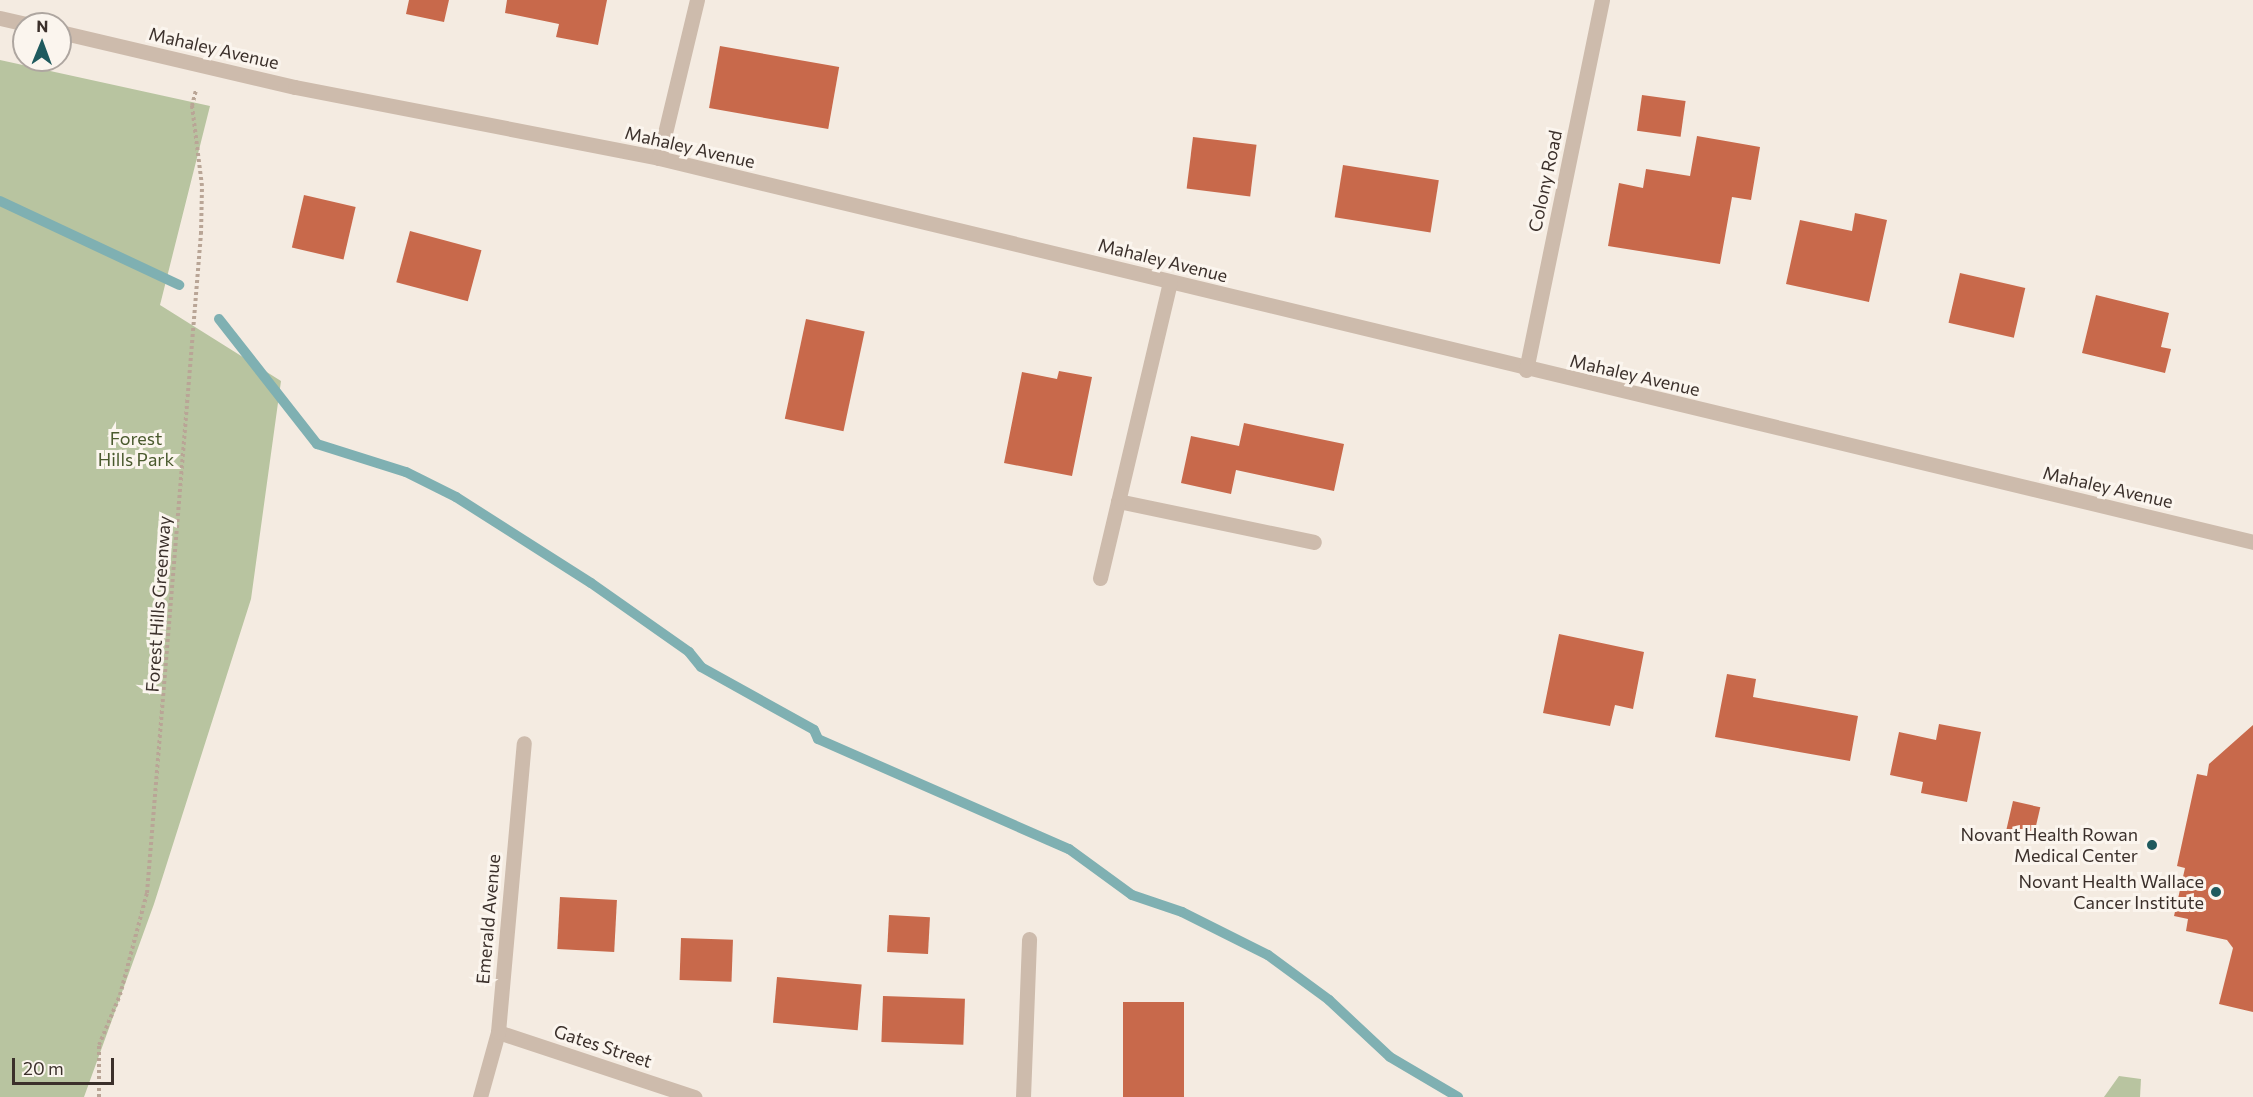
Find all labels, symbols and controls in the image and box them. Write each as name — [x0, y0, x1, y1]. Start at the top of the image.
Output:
north arrow — [12, 12, 72, 72]
text: N — [36, 16, 48, 35]
street label: Mahaley Avenue — [147, 23, 281, 73]
street label: Mahaley Avenue — [623, 122, 757, 172]
street label: Colony Road — [1524, 128, 1566, 234]
street label: Mahaley Avenue — [1096, 233, 1230, 287]
street label: Mahaley Avenue — [1568, 350, 1702, 400]
park label: Forest Hills Park — [98, 428, 174, 470]
street label: Mahaley Avenue — [2041, 462, 2175, 512]
street label: Forest Hills Greenway — [141, 515, 175, 693]
place label: Novant Health Rowan Medical Center — [1960, 824, 2138, 866]
marker: Novant Health Rowan Medical Center — [2143, 836, 2161, 854]
street label: Emerald Avenue — [472, 853, 504, 985]
place label: Novant Health Wallace Cancer Institute — [2018, 871, 2204, 914]
marker: Novant Health Wallace Cancer Institute — [2209, 885, 2223, 899]
street label: Gates Street — [551, 1020, 655, 1072]
scale bar — [15, 1046, 117, 1084]
text: 20 m — [23, 1057, 64, 1079]

